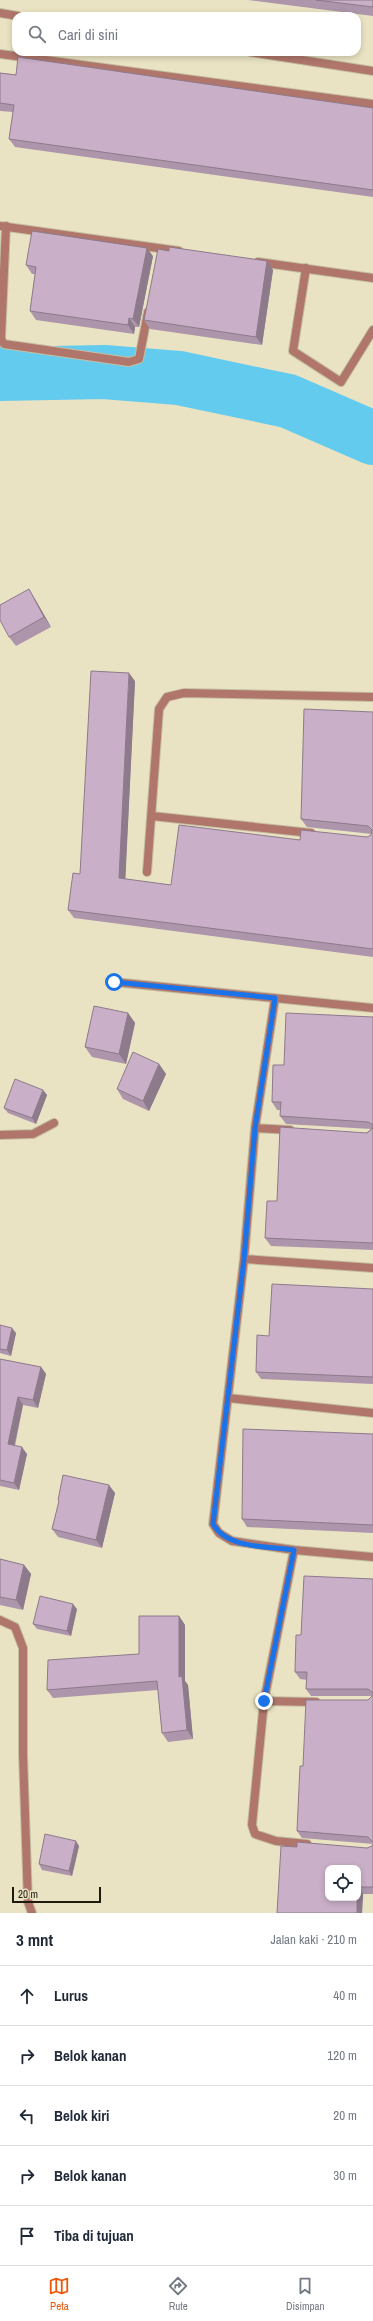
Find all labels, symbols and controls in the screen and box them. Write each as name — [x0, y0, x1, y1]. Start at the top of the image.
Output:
search box — [12, 12, 361, 56]
icon: search — [26, 23, 48, 45]
text: Cari di sini — [58, 24, 118, 45]
route start — [105, 973, 123, 991]
route end — [255, 1692, 273, 1710]
map controls — [325, 1865, 361, 1901]
button: locate — [325, 1865, 361, 1901]
scale bar — [12, 1885, 101, 1904]
text: 20 m — [18, 1887, 38, 1901]
text: 3 mnt — [16, 1928, 53, 1951]
text: Jalan kaki · 210 m — [270, 1931, 357, 1948]
icon: ahead — [16, 1985, 38, 2007]
text: Lurus — [54, 1985, 88, 2006]
text: 40 m — [333, 1987, 357, 2004]
icon: right — [16, 2045, 38, 2067]
text: Belok kanan — [54, 2045, 126, 2066]
text: 120 m — [327, 2047, 357, 2064]
icon: left — [16, 2105, 38, 2127]
text: Belok kiri — [54, 2105, 109, 2126]
text: 20 m — [333, 2107, 357, 2124]
icon: right — [16, 2165, 38, 2187]
text: Belok kanan — [54, 2165, 126, 2186]
text: 30 m — [333, 2167, 357, 2184]
icon: arrive — [16, 2225, 38, 2247]
text: Tiba di tujuan — [54, 2225, 134, 2246]
tab: Peta — [48, 2275, 70, 2313]
tab: Rute — [167, 2275, 189, 2313]
tab: Disimpan — [286, 2275, 325, 2313]

